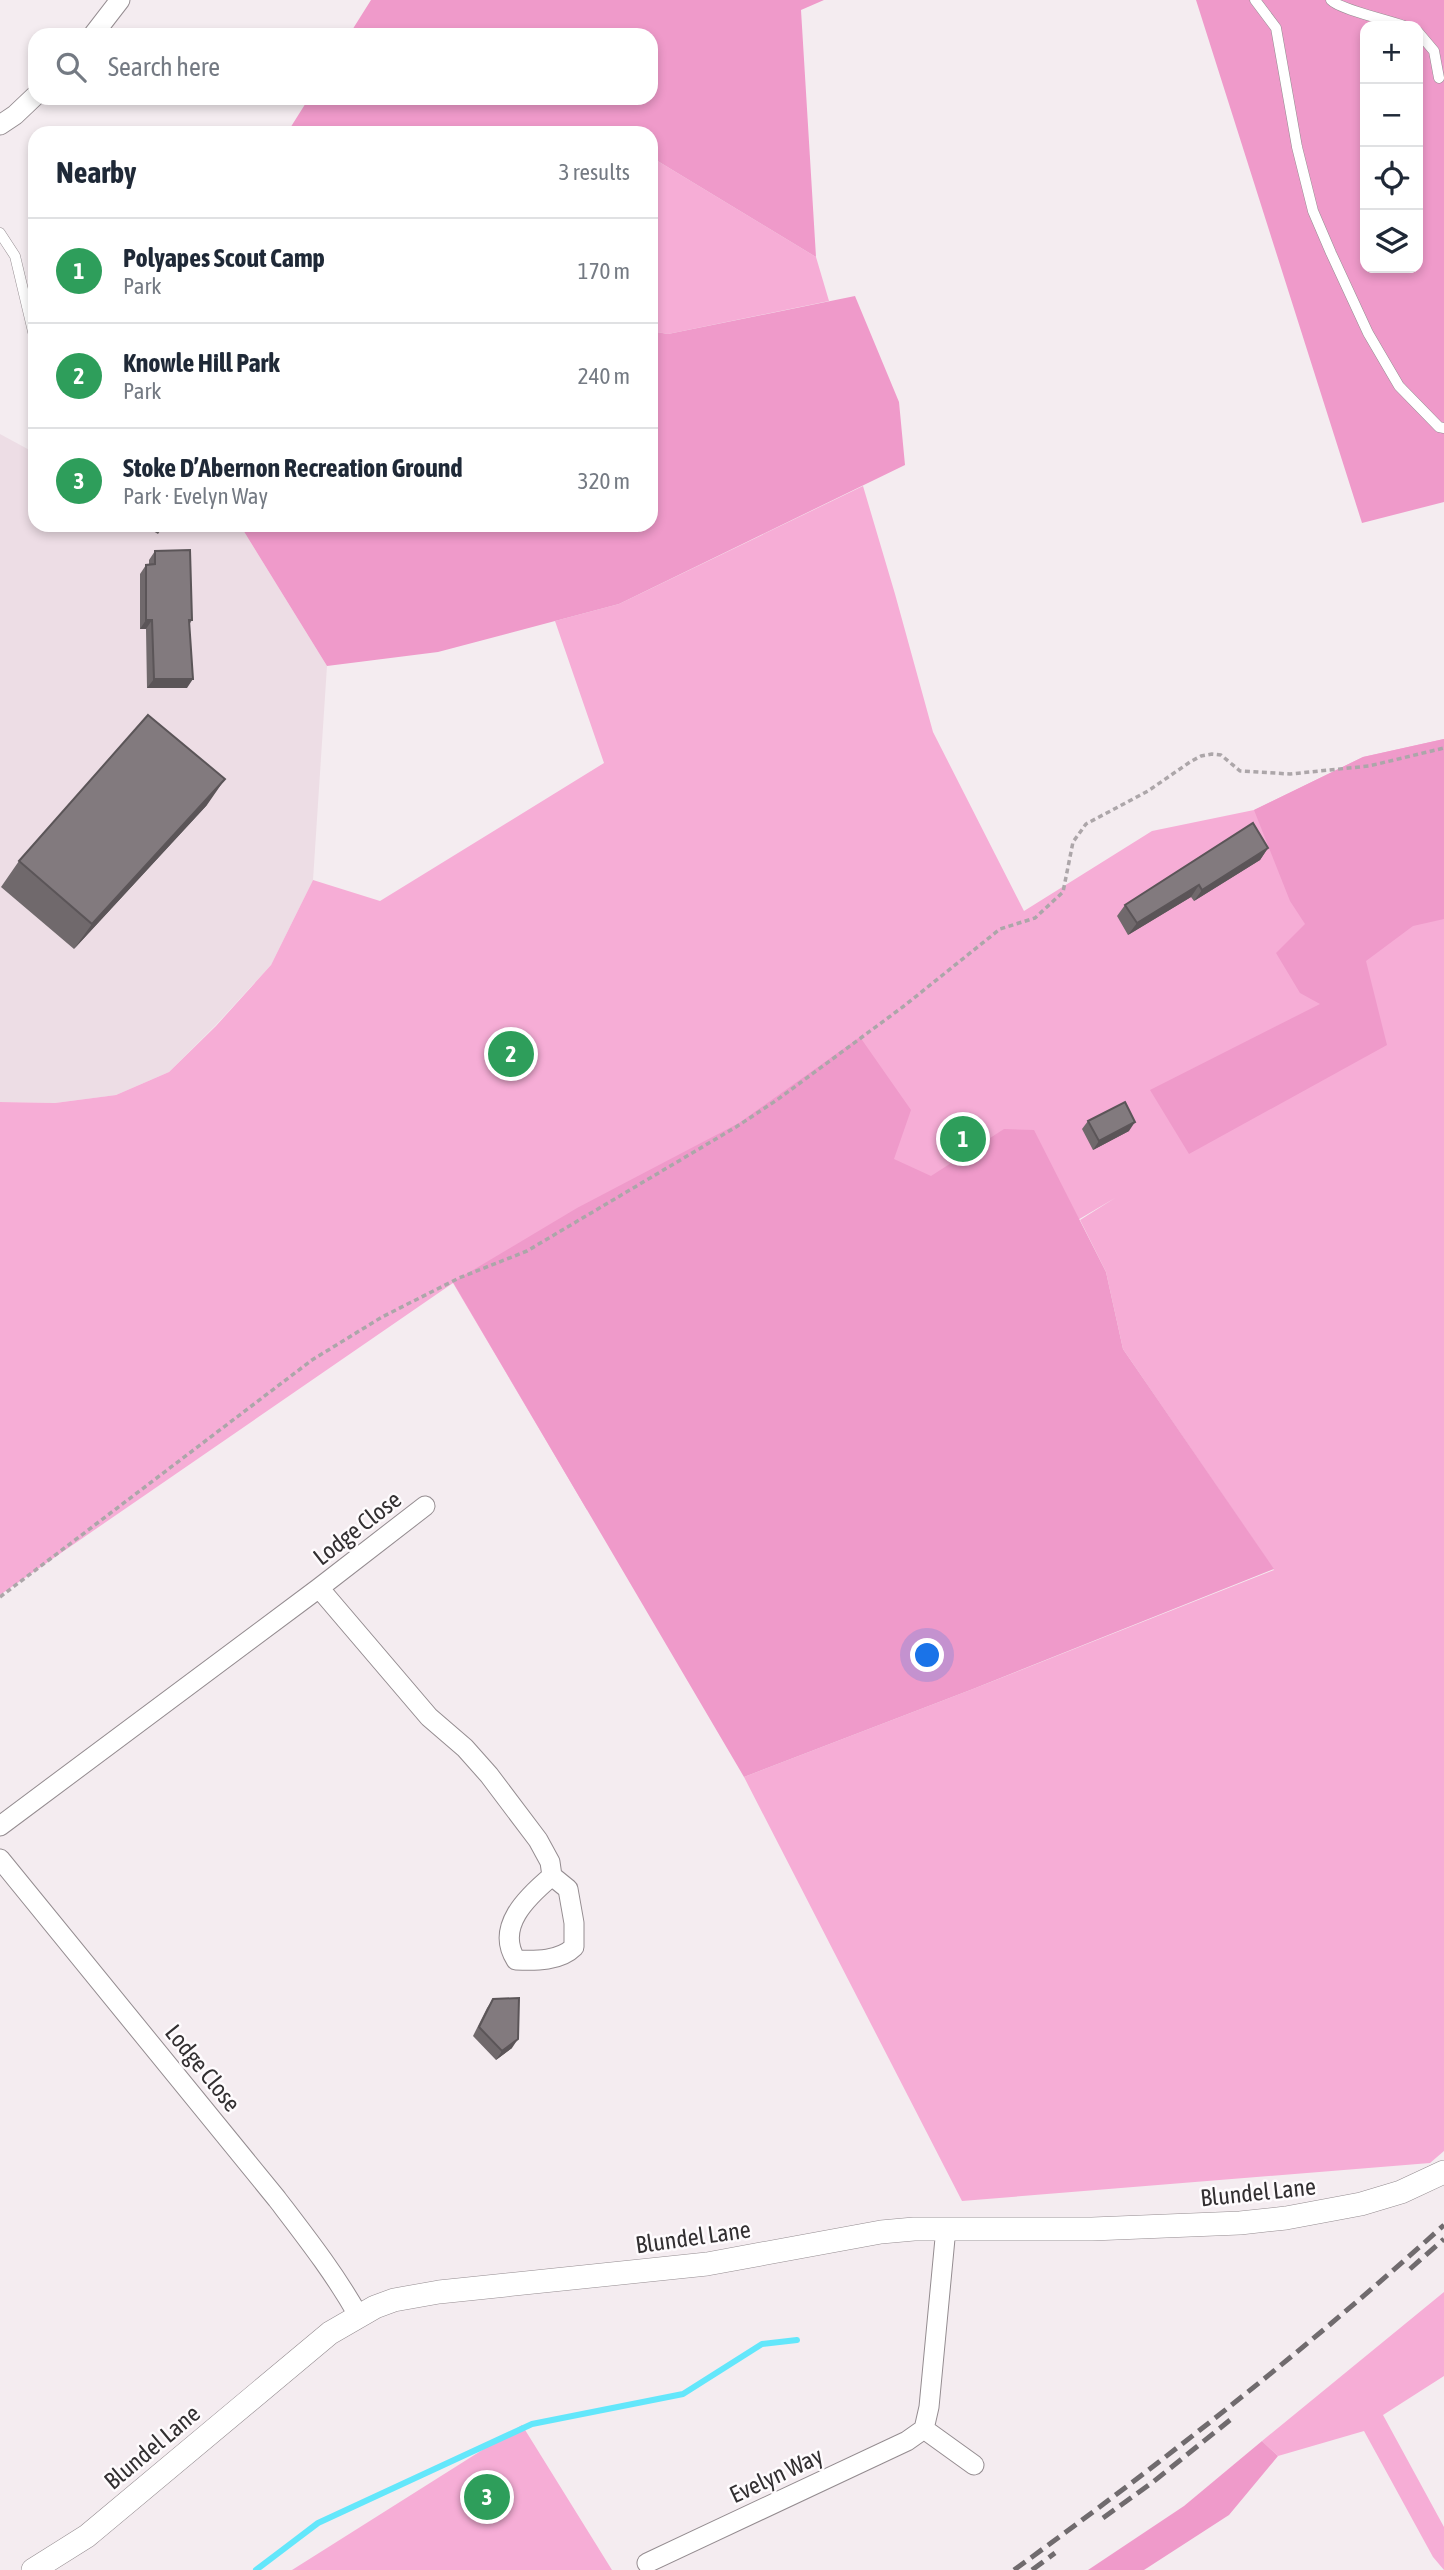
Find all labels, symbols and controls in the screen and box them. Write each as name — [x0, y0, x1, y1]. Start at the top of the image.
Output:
map controls — [1360, 21, 1423, 273]
button: + — [1360, 21, 1423, 84]
search box — [28, 28, 658, 105]
icon: search — [52, 48, 90, 86]
text: Search here — [108, 52, 220, 82]
button: − — [1360, 84, 1423, 147]
button: locate — [1360, 147, 1423, 210]
text: Nearby — [56, 155, 136, 189]
text: 3 results — [559, 159, 630, 185]
button: layers — [1360, 210, 1423, 273]
text: Polyapes Scout Camp — [123, 243, 325, 273]
text: 1 — [74, 258, 84, 284]
text: 170 m — [578, 258, 630, 284]
text: Park — [123, 273, 161, 299]
text: Knowle Hill Park — [123, 348, 280, 378]
text: 2 — [74, 363, 84, 389]
text: 240 m — [578, 363, 630, 389]
text: Park — [123, 378, 161, 404]
text: Stoke D’Abernon Recreation Ground — [123, 453, 463, 483]
text: 3 — [74, 468, 84, 494]
text: 320 m — [578, 468, 630, 494]
text: Park · Evelyn Way — [123, 483, 268, 509]
pin: 2 — [488, 1028, 534, 1080]
pin: 1 — [940, 1113, 986, 1165]
street label: Lodge Close — [308, 1485, 406, 1571]
your location — [910, 1638, 944, 1672]
street label: Lodge Close — [160, 2019, 246, 2117]
street label: Blundel Lane — [1199, 2173, 1317, 2211]
street label: Blundel Lane — [634, 2216, 752, 2258]
street label: Blundel Lane — [99, 2399, 205, 2495]
street label: Evelyn Way — [725, 2442, 827, 2508]
pin: 3 — [464, 2471, 510, 2523]

